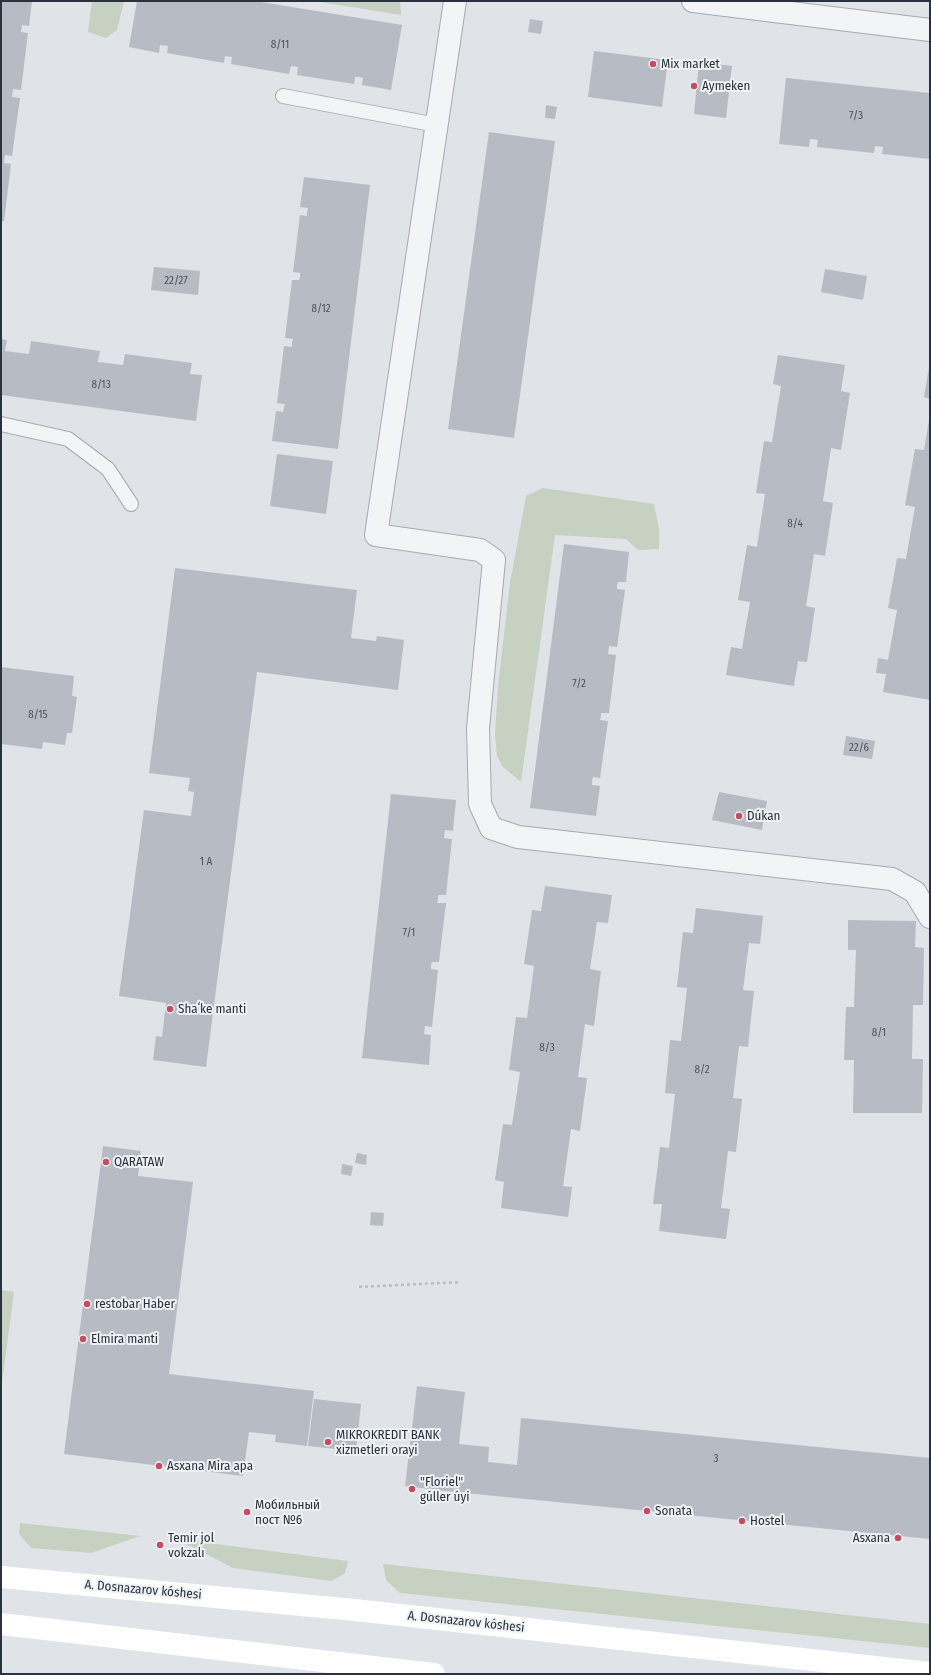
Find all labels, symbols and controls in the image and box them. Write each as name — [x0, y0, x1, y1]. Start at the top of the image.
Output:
house number: 8/11 — [271, 38, 289, 52]
place label: Mix market — [661, 56, 720, 72]
marker: Mix market — [648, 59, 658, 69]
place label: Aymeken — [702, 78, 750, 94]
marker: Aymeken — [689, 81, 699, 91]
house number: 7/3 — [849, 109, 863, 123]
house number: 22/27 — [164, 274, 188, 288]
house number: 8/12 — [311, 302, 331, 316]
house number: 8/13 — [91, 378, 111, 392]
house number: 8/4 — [787, 517, 803, 531]
house number: 7/2 — [572, 677, 586, 691]
house number: 8/15 — [28, 708, 48, 722]
house number: 22/6 — [849, 741, 869, 755]
place label: Dúkan — [747, 808, 780, 824]
marker: Dúkan — [734, 811, 744, 821]
house number: 1 A — [200, 855, 212, 869]
house number: 7/1 — [403, 926, 415, 940]
place label: Shaʻke manti — [178, 1001, 246, 1017]
marker: Shaʻke manti — [165, 1004, 175, 1014]
house number: 8/1 — [872, 1026, 886, 1040]
house number: 8/3 — [539, 1041, 555, 1055]
house number: 8/2 — [694, 1063, 710, 1077]
place label: QARATAW — [114, 1154, 164, 1170]
marker: QARATAW — [101, 1157, 111, 1167]
place label: restobar Haber — [95, 1296, 175, 1312]
marker: restobar Haber — [82, 1299, 92, 1309]
place label: Elmira manti — [91, 1331, 158, 1347]
marker: Elmira manti — [78, 1334, 88, 1344]
place label: MIKROKREDIT BANK xizmetleri orayi — [336, 1427, 439, 1458]
marker: MIKROKREDIT BANK xizmetleri orayi — [323, 1437, 333, 1447]
house number: 3 — [714, 1452, 718, 1466]
place label: Asxana Mira apa — [167, 1458, 253, 1474]
marker: Asxana Mira apa — [154, 1461, 164, 1471]
place label: "Floriel" gúller úyi — [420, 1474, 469, 1505]
marker: "Floriel" gúller úyi — [407, 1484, 417, 1494]
place label: Мобильный пост №6 — [255, 1497, 320, 1528]
place label: Sonata — [655, 1503, 692, 1519]
marker: Sonata — [642, 1506, 652, 1516]
marker: Мобильный пост №6 — [242, 1507, 252, 1517]
place label: Hostel — [750, 1513, 784, 1529]
marker: Hostel — [737, 1516, 747, 1526]
place label: Temir jol vokzalı — [168, 1530, 214, 1561]
place label: Asxana — [853, 1530, 890, 1546]
marker: Asxana — [893, 1533, 903, 1543]
marker: Temir jol vokzalı — [155, 1540, 165, 1550]
street label: A. Dosnazarov kóshesi — [84, 1577, 202, 1603]
street label: A. Dosnazarov kóshesi — [407, 1608, 525, 1636]

